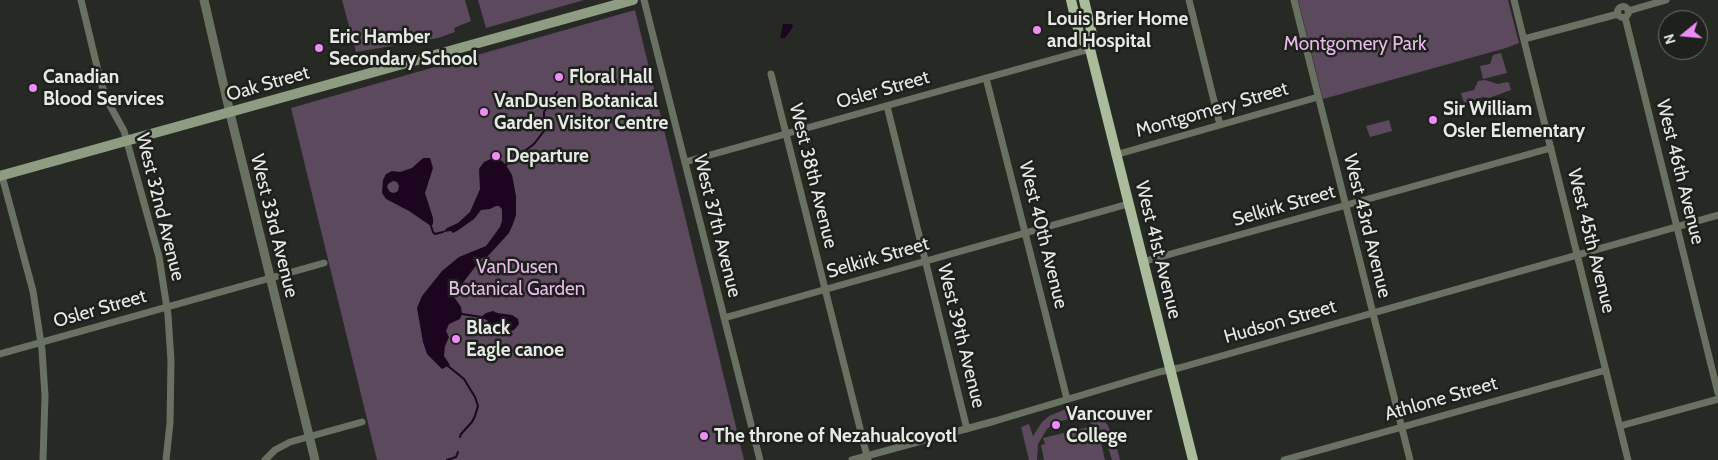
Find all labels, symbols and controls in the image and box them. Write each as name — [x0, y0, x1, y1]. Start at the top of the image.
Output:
place label: Louis Brier Home and Hospital — [1047, 8, 1188, 52]
north arrow — [1658, 10, 1708, 60]
marker: Louis Brier Home and Hospital — [1031, 24, 1043, 36]
place label: Eric Hamber Secondary School — [329, 26, 478, 70]
text: N — [1660, 32, 1680, 46]
park label: Montgomery Park — [1284, 33, 1426, 55]
marker: Eric Hamber Secondary School — [313, 42, 325, 54]
street label: Oak Street — [224, 61, 312, 107]
place label: Canadian Blood Services — [43, 66, 164, 110]
place label: Floral Hall — [569, 66, 653, 88]
street label: Osler Street — [834, 66, 932, 114]
marker: Floral Hall — [553, 71, 565, 83]
street label: Montgomery Street — [1133, 77, 1291, 143]
marker: Canadian Blood Services — [27, 82, 39, 94]
place label: VanDusen Botanical Garden Visitor Centre — [494, 90, 668, 134]
street label: West 46th Avenue — [1651, 97, 1709, 247]
place label: Sir William Osler Elementary — [1443, 98, 1585, 142]
street label: West 38th Avenue — [784, 101, 842, 251]
marker: VanDusen Botanical Garden Visitor Centre — [478, 106, 490, 118]
marker: Sir William Osler Elementary — [1427, 114, 1439, 126]
street label: West 32nd Avenue — [131, 131, 189, 283]
place label: Departure — [506, 145, 589, 167]
marker: Departure — [490, 150, 502, 162]
street label: West 33rd Avenue — [245, 152, 303, 300]
street label: West 37th Avenue — [688, 152, 746, 300]
street label: West 43rd Avenue — [1338, 152, 1396, 300]
street label: West 40th Avenue — [1014, 159, 1072, 311]
street label: West 45th Avenue — [1562, 166, 1620, 316]
street label: West 41st Avenue — [1130, 179, 1186, 321]
street label: Selkirk Street — [1230, 181, 1338, 231]
street label: Selkirk Street — [824, 233, 932, 283]
park label: VanDusen Botanical Garden — [449, 256, 585, 300]
street label: West 39th Avenue — [932, 262, 990, 410]
street label: Osler Street — [51, 285, 149, 333]
street label: Hudson Street — [1221, 295, 1339, 349]
place label: Black Eagle canoe — [466, 317, 564, 361]
marker: Black Eagle canoe — [450, 333, 462, 345]
street label: Athlone Street — [1382, 372, 1500, 426]
place label: Vancouver College — [1066, 403, 1152, 447]
marker: Vancouver College — [1050, 419, 1062, 431]
place label: The throne of Nezahualcoyotl — [714, 425, 957, 447]
marker: The throne of Nezahualcoyotl — [698, 430, 710, 442]

